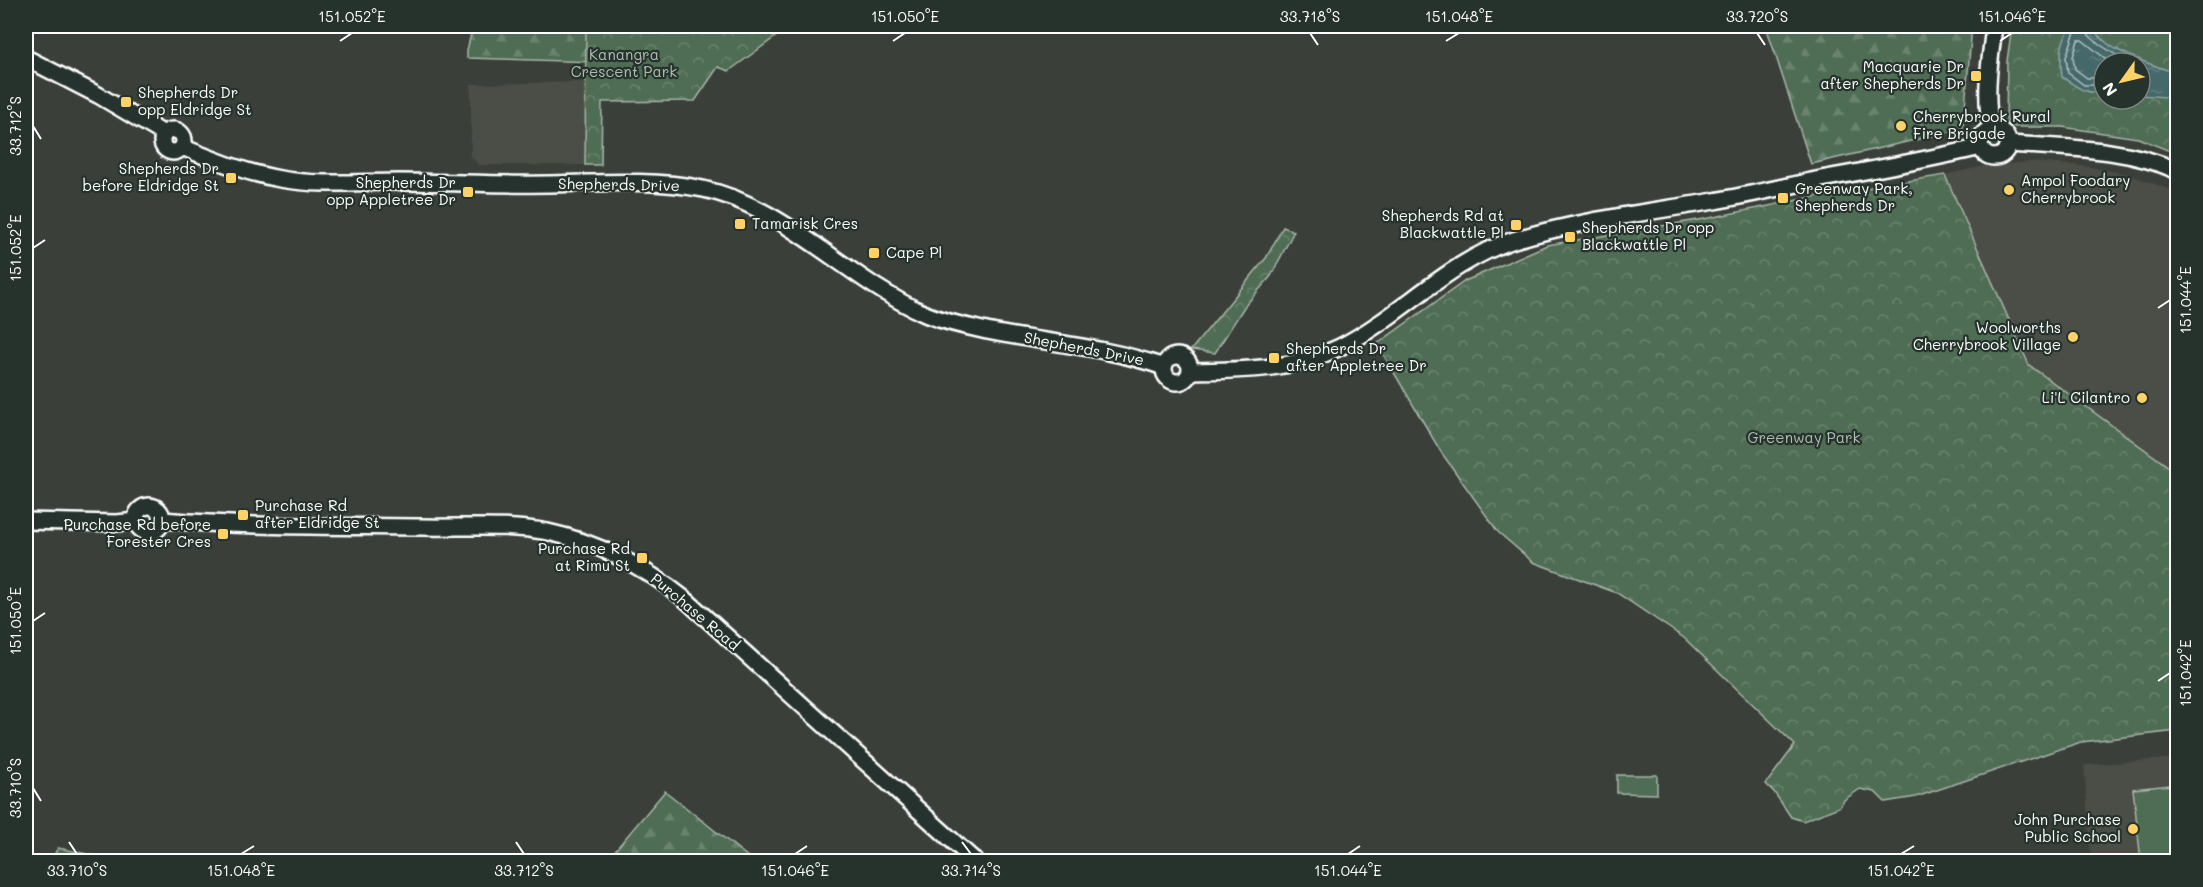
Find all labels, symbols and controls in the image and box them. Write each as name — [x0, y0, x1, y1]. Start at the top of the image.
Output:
text: 151.052°E — [318, 6, 386, 26]
text: 151.050°E — [871, 6, 940, 26]
text: 33.718°S — [1280, 6, 1340, 26]
text: 151.048°E — [1425, 6, 1493, 26]
text: 33.720°S — [1726, 6, 1788, 26]
text: 151.046°E — [1978, 6, 2046, 26]
park label: Kanangra Crescent Park — [571, 44, 677, 81]
north arrow — [2092, 51, 2152, 111]
place label: Macquarie Dr after Shepherds Dr — [1820, 56, 1964, 93]
marker: Macquarie Dr after Shepherds Dr — [1969, 69, 1983, 83]
text: N — [2097, 79, 2121, 101]
place label: Shepherds Dr opp Eldridge St — [138, 82, 252, 119]
marker: Shepherds Dr opp Eldridge St — [119, 95, 133, 109]
text: 33.712°S — [5, 96, 25, 156]
place label: Cherrybrook Rural Fire Brigade — [1913, 106, 2050, 143]
marker: Cherrybrook Rural Fire Brigade — [1894, 119, 1908, 133]
place label: Shepherds Dr before Eldridge St — [82, 158, 219, 195]
place label: Ampol Foodary Cherrybrook — [2021, 170, 2131, 207]
marker: Shepherds Dr before Eldridge St — [224, 171, 238, 185]
place label: Shepherds Dr opp Appletree Dr — [327, 172, 456, 209]
street label: Shepherds Drive — [558, 173, 680, 195]
place label: Greenway Park, Shepherds Dr — [1795, 178, 1913, 215]
marker: Ampol Foodary Cherrybrook — [2002, 183, 2016, 197]
marker: Shepherds Dr opp Appletree Dr — [461, 185, 475, 199]
marker: Greenway Park, Shepherds Dr — [1776, 191, 1790, 205]
place label: Shepherds Rd at Blackwattle Pl — [1382, 205, 1504, 242]
place label: Tamarisk Cres — [752, 213, 858, 233]
text: 151.052°E — [5, 214, 25, 282]
marker: Tamarisk Cres — [733, 217, 747, 231]
place label: Shepherds Dr opp Blackwattle Pl — [1582, 217, 1714, 254]
marker: Shepherds Rd at Blackwattle Pl — [1509, 218, 1523, 232]
marker: Shepherds Dr opp Blackwattle Pl — [1563, 230, 1577, 244]
place label: Cape Pl — [886, 242, 942, 262]
marker: Cape Pl — [867, 246, 881, 260]
text: 151.044°E — [2175, 266, 2195, 334]
place label: Woolworths Cherrybrook Village — [1913, 317, 2061, 354]
street label: Shepherds Drive — [1022, 327, 1146, 369]
marker: Woolworths Cherrybrook Village — [2066, 330, 2080, 344]
place label: Shepherds Dr after Appletree Dr — [1286, 338, 1427, 375]
marker: Shepherds Dr after Appletree Dr — [1267, 351, 1281, 365]
place label: Li'L Cilantro — [2042, 387, 2130, 407]
marker: Li'L Cilantro — [2135, 391, 2149, 405]
park label: Greenway Park — [1747, 427, 1861, 447]
place label: Purchase Rd after Eldridge St — [255, 495, 380, 532]
marker: Purchase Rd after Eldridge St — [236, 508, 250, 522]
place label: Purchase Rd before Forester Cres — [64, 514, 211, 551]
marker: Purchase Rd before Forester Cres — [216, 527, 230, 541]
place label: Purchase Rd at Rimu St — [538, 538, 630, 575]
marker: Purchase Rd at Rimu St — [635, 551, 649, 565]
street label: Purchase Road — [647, 568, 744, 654]
text: 151.050°E — [5, 586, 25, 655]
text: 151.042°E — [2175, 639, 2195, 707]
text: 33.710°S — [5, 758, 25, 818]
place label: John Purchase Public School — [2014, 809, 2121, 846]
marker: John Purchase Public School — [2126, 822, 2140, 836]
text: 33.710°S — [47, 860, 107, 880]
text: 151.048°E — [207, 860, 275, 880]
text: 33.712°S — [494, 860, 554, 880]
text: 151.046°E — [761, 860, 829, 880]
text: 33.714°S — [941, 860, 1001, 880]
text: 151.044°E — [1314, 860, 1382, 880]
text: 151.042°E — [1867, 860, 1935, 880]

